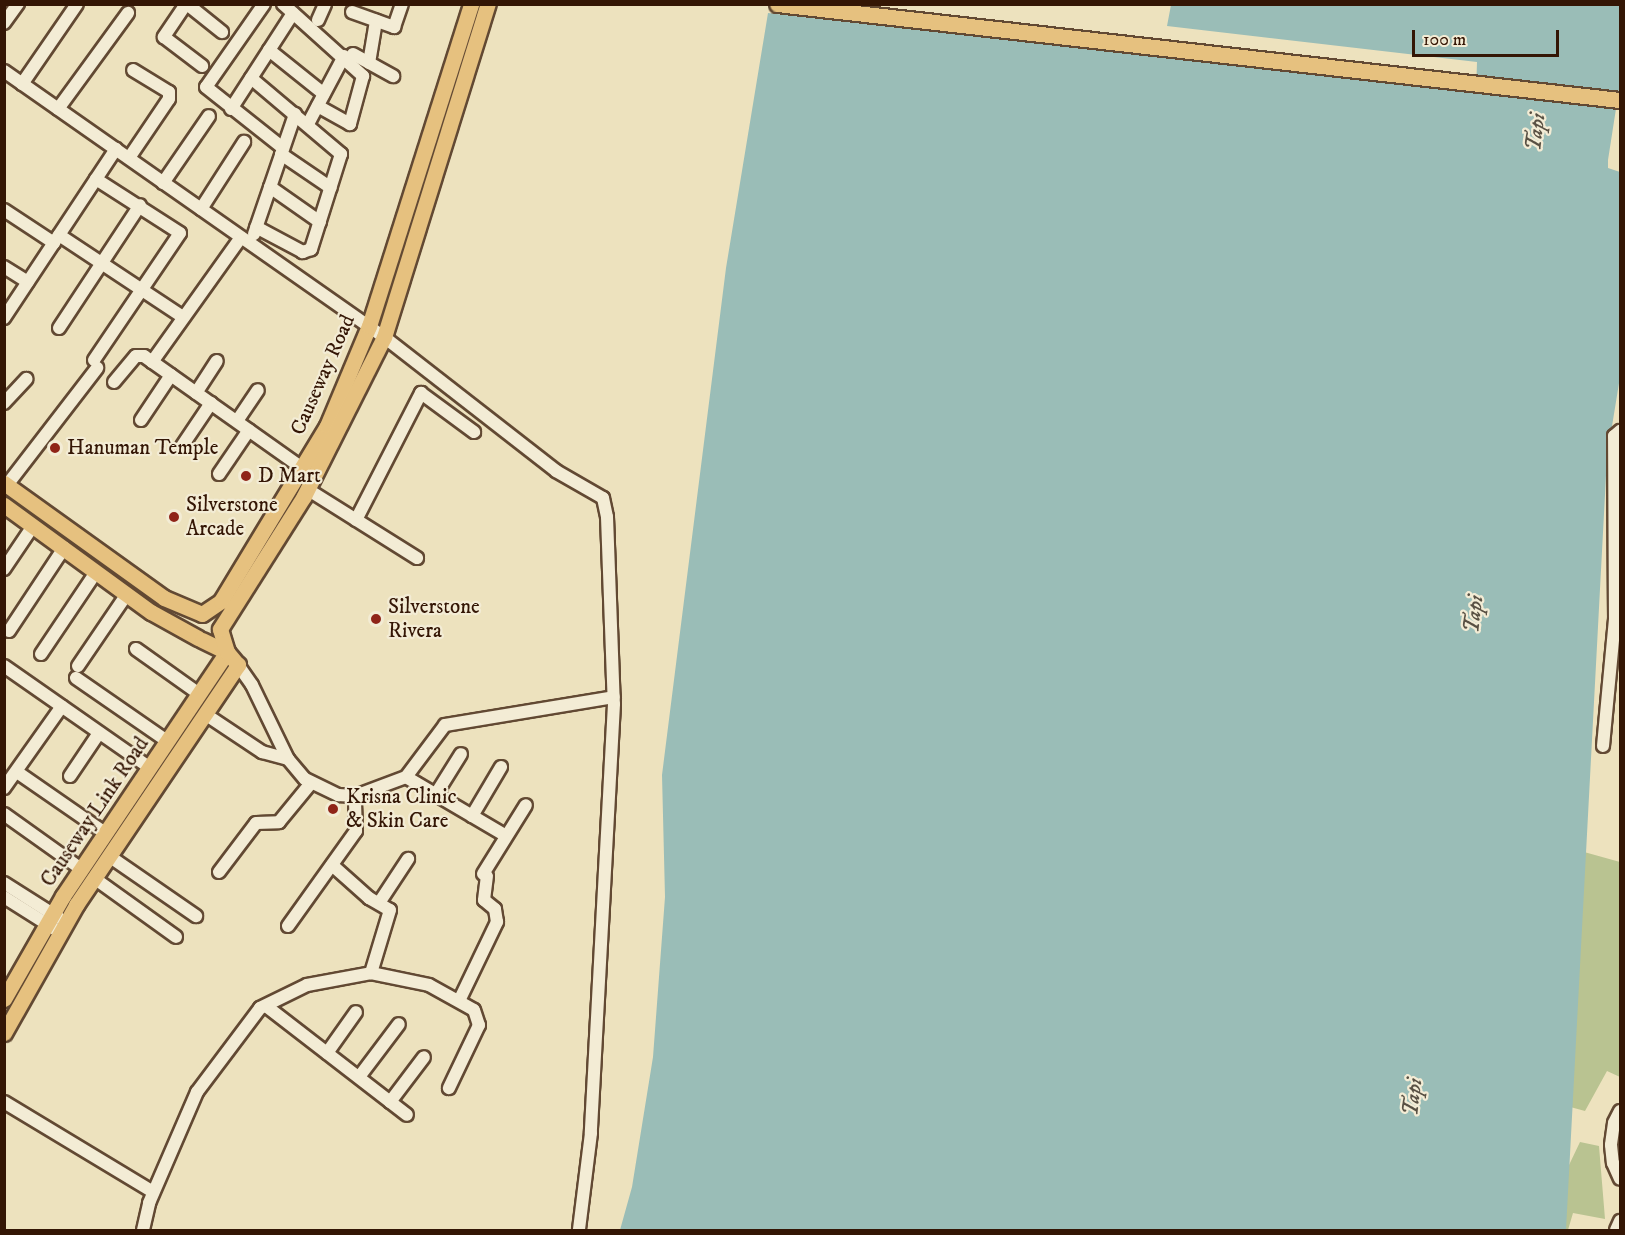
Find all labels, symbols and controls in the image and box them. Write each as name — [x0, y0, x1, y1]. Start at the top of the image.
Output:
scale bar — [1415, 18, 1562, 56]
text: 100 m — [1423, 29, 1466, 51]
water label: Tapi — [1521, 111, 1551, 153]
street label: Causeway Road — [285, 311, 361, 439]
place label: Hanuman Temple — [67, 435, 218, 461]
marker: Hanuman Temple — [48, 441, 62, 455]
place label: D Mart — [258, 463, 321, 489]
marker: D Mart — [239, 469, 253, 483]
place label: Silverstone Arcade — [186, 492, 278, 542]
marker: Silverstone Arcade — [167, 510, 181, 524]
water label: Tapi — [1459, 593, 1489, 635]
place label: Silverstone Rivera — [388, 594, 480, 644]
marker: Silverstone Rivera — [369, 612, 383, 626]
street label: Causeway Link Road — [36, 732, 154, 892]
place label: Krisna Clinic & Skin Care — [346, 784, 457, 834]
marker: Krisna Clinic & Skin Care — [324, 800, 342, 818]
water label: Tapi — [1398, 1076, 1428, 1118]

